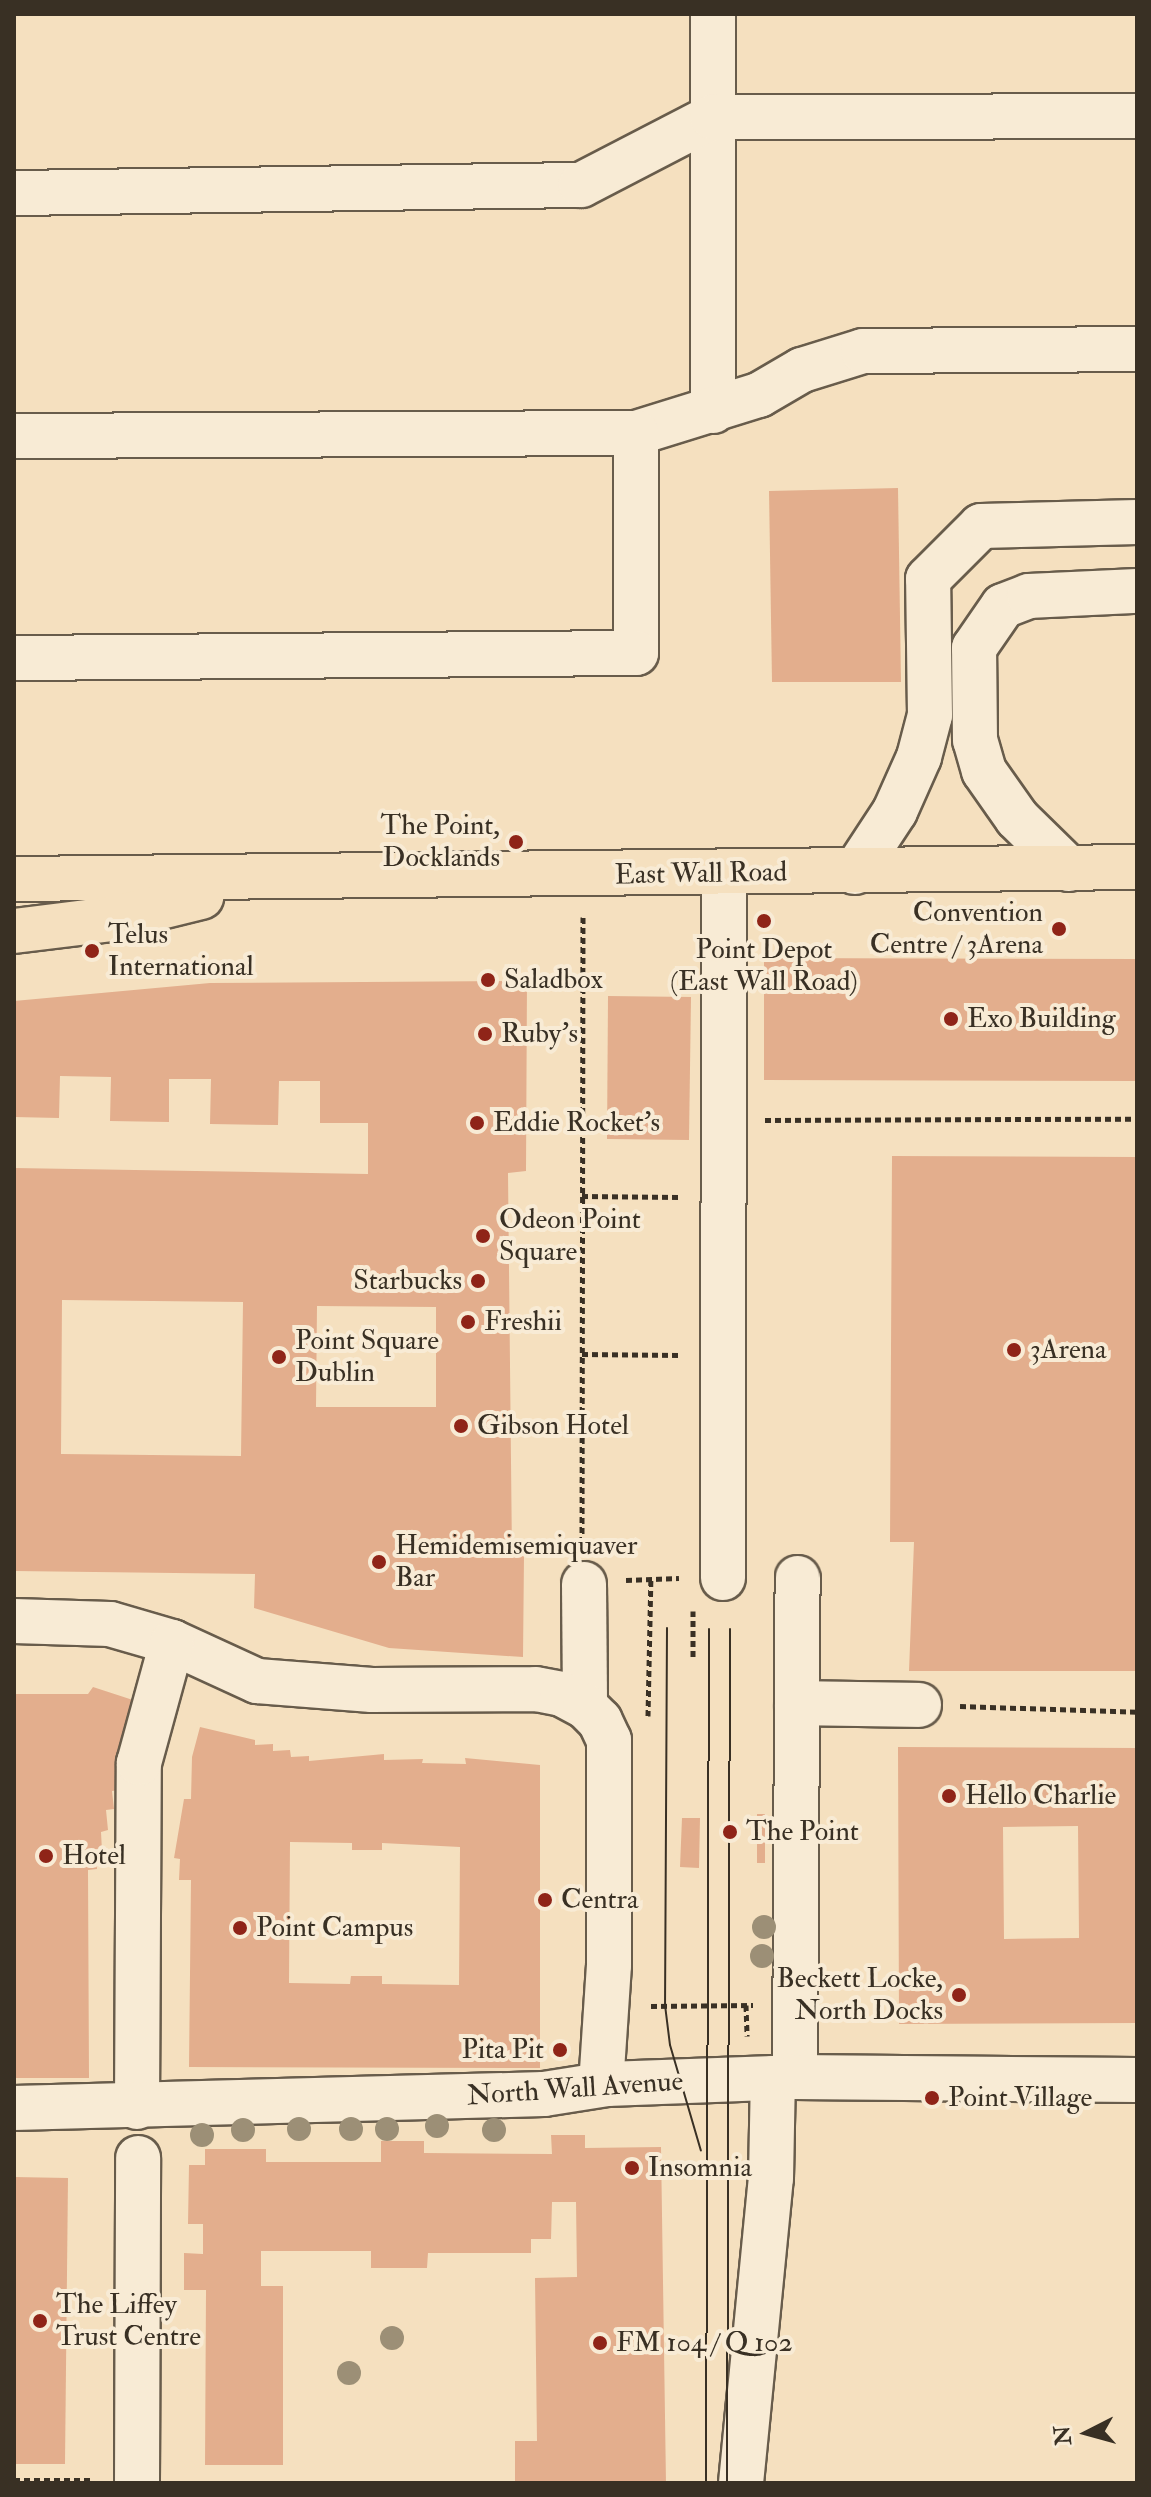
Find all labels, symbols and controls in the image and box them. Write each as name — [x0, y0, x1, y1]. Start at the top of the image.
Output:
place label: The Point, Docklands — [380, 809, 500, 875]
marker: The Point, Docklands — [507, 833, 525, 851]
street label: East Wall Road — [614, 856, 788, 892]
place label: Convention Centre / 3Arena — [870, 896, 1043, 962]
marker: Point Depot (East Wall Road) — [755, 912, 773, 930]
place label: Telus International — [108, 918, 254, 984]
marker: Convention Centre / 3Arena — [1050, 920, 1068, 938]
place label: Point Depot (East Wall Road) — [670, 933, 858, 999]
marker: Telus International — [83, 942, 101, 960]
place label: Saladbox — [504, 963, 603, 997]
marker: Saladbox — [479, 971, 497, 989]
place label: Exo Building — [967, 1002, 1115, 1036]
marker: Exo Building — [942, 1010, 960, 1028]
place label: Ruby's — [501, 1017, 578, 1051]
marker: Ruby's — [476, 1025, 494, 1043]
place label: Eddie Rocket's — [493, 1106, 660, 1140]
marker: Eddie Rocket's — [468, 1114, 486, 1132]
place label: Odeon Point Square — [499, 1203, 641, 1269]
marker: Odeon Point Square — [474, 1227, 492, 1245]
place label: Starbucks — [353, 1264, 462, 1298]
marker: Starbucks — [469, 1272, 487, 1290]
place label: Freshii — [484, 1305, 562, 1339]
marker: Freshii — [459, 1313, 477, 1331]
place label: Point Square Dublin — [295, 1324, 439, 1390]
place label: 3Arena — [1030, 1333, 1107, 1367]
marker: 3Arena — [1005, 1341, 1023, 1359]
marker: Point Square Dublin — [270, 1348, 288, 1366]
place label: Gibson Hotel — [477, 1409, 629, 1443]
marker: Gibson Hotel — [452, 1417, 470, 1435]
place label: Hemidemisemiquaver Bar — [395, 1529, 637, 1595]
marker: Hemidemisemiquaver Bar — [370, 1553, 388, 1571]
place label: Hello Charlie — [965, 1779, 1116, 1813]
marker: Hello Charlie — [940, 1787, 958, 1805]
place label: The Point — [746, 1815, 859, 1849]
marker: The Point — [721, 1823, 739, 1841]
place label: Hotel — [62, 1839, 126, 1873]
marker: Hotel — [37, 1847, 55, 1865]
place label: Centra — [561, 1883, 639, 1917]
marker: Centra — [536, 1891, 554, 1909]
place label: Point Campus — [256, 1911, 413, 1945]
marker: Point Campus — [231, 1919, 249, 1937]
place label: Beckett Locke, North Docks — [776, 1962, 943, 2028]
marker: Beckett Locke, North Docks — [950, 1986, 968, 2004]
place label: Pita Pit — [461, 2033, 544, 2067]
marker: Pita Pit — [551, 2041, 569, 2059]
street label: North Wall Avenue — [466, 2065, 684, 2113]
place label: Point Village — [948, 2081, 1092, 2115]
marker: Point Village — [923, 2089, 941, 2107]
place label: Insomnia — [648, 2151, 752, 2185]
marker: Insomnia — [623, 2159, 641, 2177]
place label: The Liffey Trust Centre — [56, 2288, 201, 2354]
marker: The Liffey Trust Centre — [31, 2312, 49, 2330]
place label: FM 104 / Q 102 — [616, 2326, 793, 2360]
marker: FM 104 / Q 102 — [591, 2334, 609, 2352]
north arrow — [1047, 2393, 1127, 2473]
text: N — [1048, 2424, 1078, 2447]

